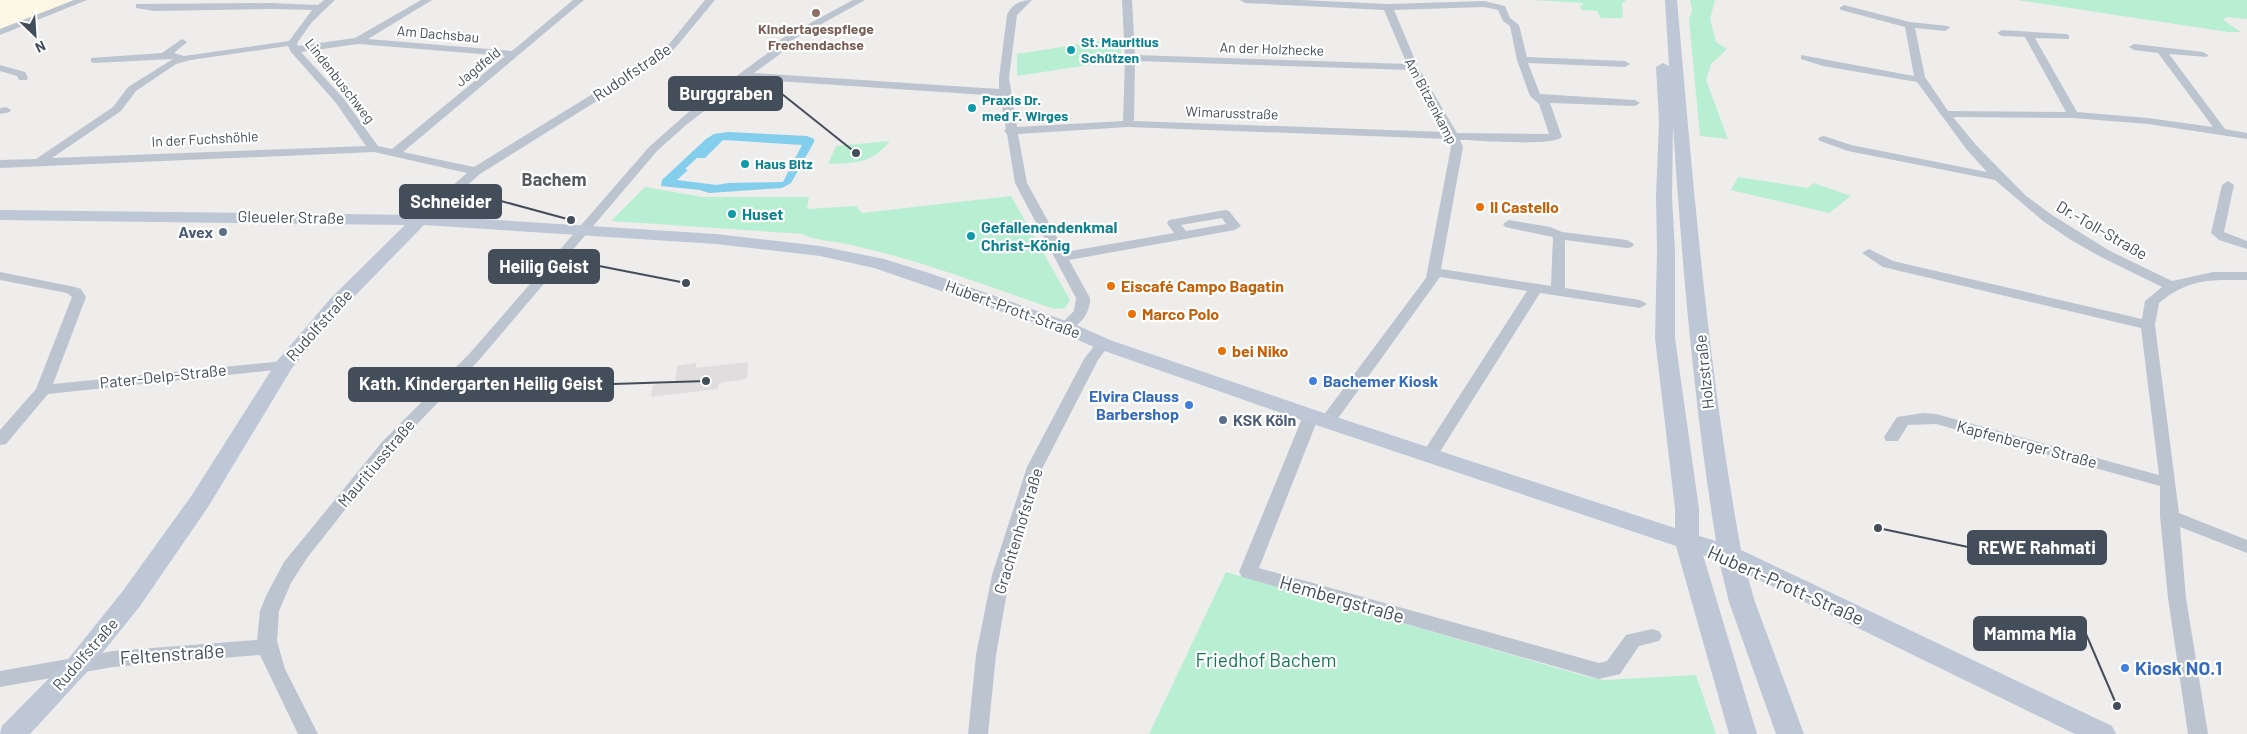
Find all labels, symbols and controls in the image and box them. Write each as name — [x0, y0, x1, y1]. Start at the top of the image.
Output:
marker: Kindertagespflege Frechendachse — [810, 7, 822, 19]
north arrow — [10, 10, 60, 60]
place label: Kindertagespflege Frechendachse — [758, 20, 874, 53]
street label: Am Dachsbau — [396, 21, 480, 46]
place label: St. Mauritius Schützen — [1081, 33, 1159, 66]
street label: Lindenbuschweg — [302, 35, 379, 127]
text: N — [33, 38, 49, 57]
street label: An der Holzhecke — [1220, 38, 1325, 59]
street label: Rudolfstraße — [589, 39, 674, 105]
street label: Jagdfeld — [452, 43, 504, 90]
marker: St. Mauritius Schützen — [1065, 44, 1077, 56]
street label: Am Bitzenkamp — [1402, 55, 1461, 147]
callout: Burggraben — [669, 77, 782, 110]
text: Burggraben — [679, 82, 773, 104]
place label: Praxis Dr. med F. Wirges — [982, 91, 1068, 124]
marker: Praxis Dr. med F. Wirges — [966, 102, 978, 114]
street label: Wimarusstraße — [1185, 102, 1279, 123]
street label: In der Fuchshöhle — [151, 127, 259, 150]
place label: Haus Bitz — [755, 155, 813, 172]
marker: Haus Bitz — [739, 158, 751, 170]
district label: Bachem — [522, 168, 586, 190]
callout: Schneider — [400, 185, 501, 218]
text: Schneider — [410, 190, 492, 212]
street label: Dr.-Toll-Straße — [2053, 196, 2151, 263]
place label: Il Castello — [1490, 197, 1559, 216]
marker: Il Castello — [1474, 201, 1486, 213]
place label: Huset — [742, 204, 783, 223]
street label: Gleueler Straße — [237, 206, 345, 227]
marker: Huset — [726, 208, 738, 220]
place label: Gefallenendenkmal Christ-König — [981, 217, 1117, 254]
place label: Avex — [178, 222, 213, 241]
marker: Avex — [217, 226, 229, 238]
marker: Gefallenendenkmal Christ-König — [965, 230, 977, 242]
callout: Heilig Geist — [489, 250, 599, 283]
text: Heilig Geist — [499, 255, 589, 277]
street label: Hubert-Prott-Straße — [943, 275, 1083, 342]
place label: Eiscafé Campo Bagatin — [1121, 276, 1284, 295]
marker: Eiscafé Campo Bagatin — [1105, 280, 1117, 292]
street label: Rudolfstraße — [282, 285, 356, 364]
place label: Marco Polo — [1142, 304, 1219, 323]
marker: Marco Polo — [1126, 308, 1138, 320]
street label: Holzstraße — [1690, 334, 1717, 410]
place label: bei Niko — [1232, 341, 1289, 360]
marker: bei Niko — [1216, 345, 1228, 357]
street label: Pater-Delp-Straße — [99, 359, 227, 392]
callout: Kath. Kindergarten Heilig Geist — [349, 368, 613, 401]
place label: Bachemer Kiosk — [1323, 371, 1439, 390]
text: Kath. Kindergarten Heilig Geist — [359, 372, 603, 394]
marker: Bachemer Kiosk — [1307, 375, 1319, 387]
place label: Elvira Clauss Barbershop — [1089, 386, 1179, 423]
marker: Elvira Clauss Barbershop — [1183, 399, 1195, 411]
place label: KSK Köln — [1233, 410, 1296, 429]
marker: KSK Köln — [1217, 414, 1229, 426]
street label: Mauritiusstraße — [333, 415, 418, 511]
street label: Kapfenberger Straße — [1955, 416, 2099, 471]
street label: Grachtenhofstraße — [989, 465, 1046, 596]
callout: REWE Rahmati — [1968, 531, 2106, 564]
text: REWE Rahmati — [1978, 536, 2096, 558]
street label: Hubert-Prott-Straße — [1704, 540, 1868, 629]
street label: Hembergstraße — [1277, 570, 1407, 627]
street label: Rudolfstraße — [48, 614, 121, 694]
callout: Mamma Mia — [1974, 617, 2086, 650]
text: Mamma Mia — [1984, 622, 2076, 644]
street label: Feltenstraße — [119, 638, 225, 669]
park label: Friedhof Bachem — [1195, 648, 1337, 671]
place label: Kiosk NO.1 — [2135, 656, 2222, 679]
marker: Kiosk NO.1 — [2119, 662, 2131, 674]

